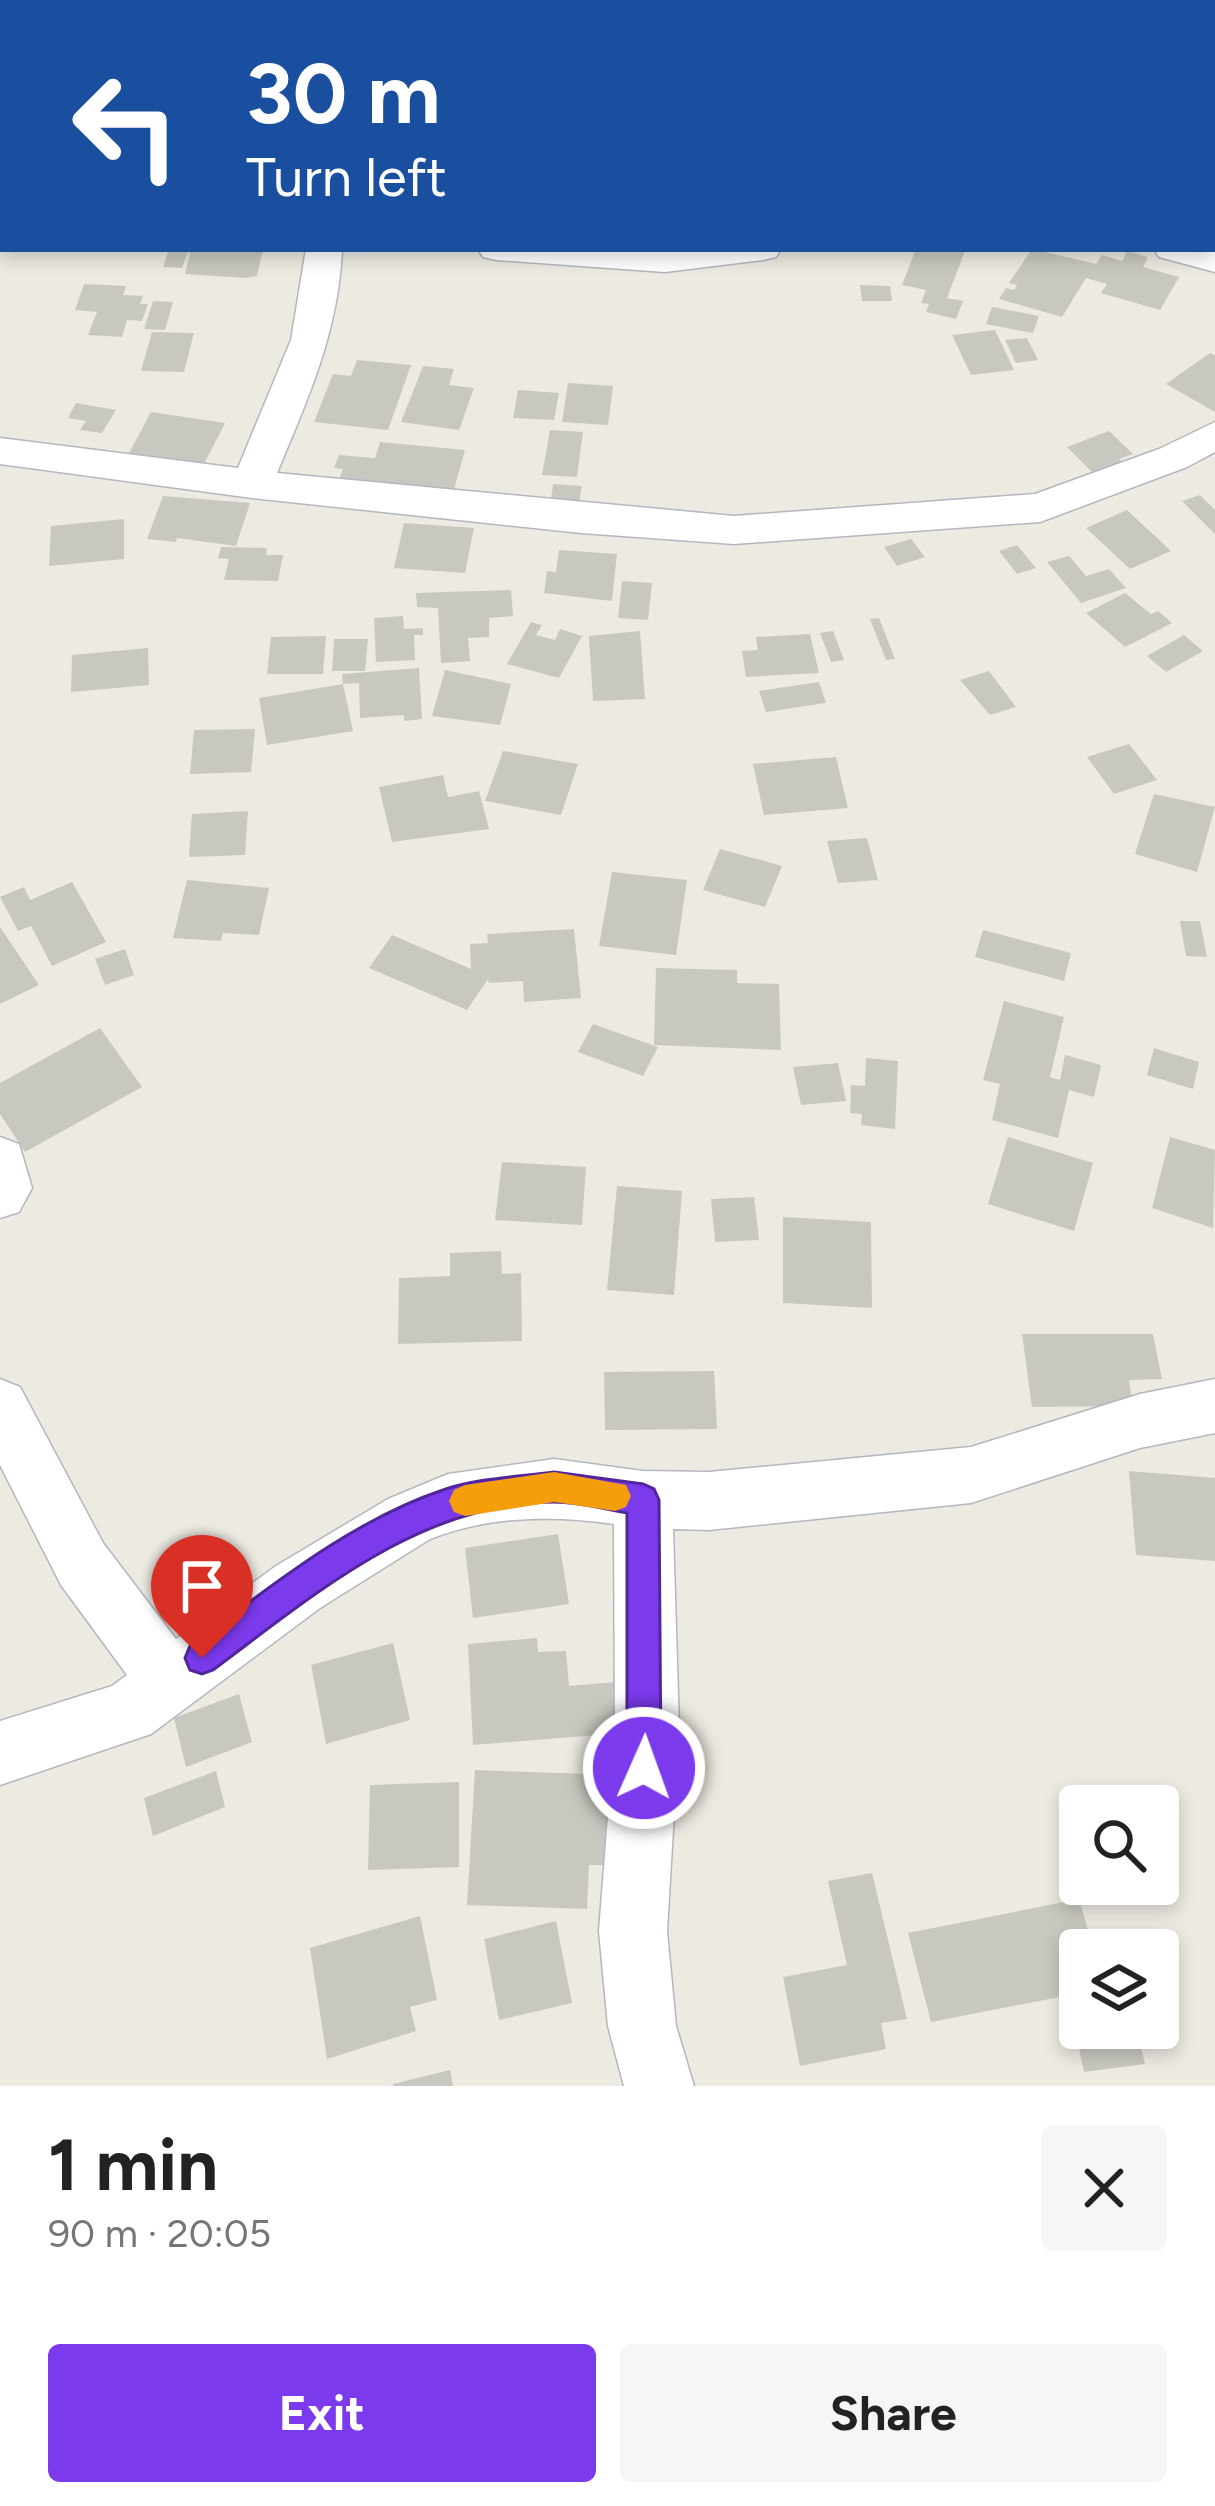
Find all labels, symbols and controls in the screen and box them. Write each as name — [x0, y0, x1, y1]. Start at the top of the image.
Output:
text: 30 m — [246, 43, 440, 144]
icon: left — [48, 48, 204, 204]
text: Turn left — [246, 145, 447, 210]
pin — [151, 1535, 253, 1658]
icon: arrive — [169, 1553, 235, 1619]
position arrow — [581, 1705, 707, 1831]
map controls — [1059, 1785, 1179, 2049]
button: search — [1059, 1785, 1179, 1905]
button: layers — [1059, 1929, 1179, 2049]
text: 1 min — [48, 2122, 218, 2208]
button: close — [1041, 2125, 1167, 2251]
text: 90 m · 20:05 — [48, 2210, 271, 2257]
button: Exit — [48, 2344, 596, 2482]
button: Share — [620, 2344, 1167, 2482]

